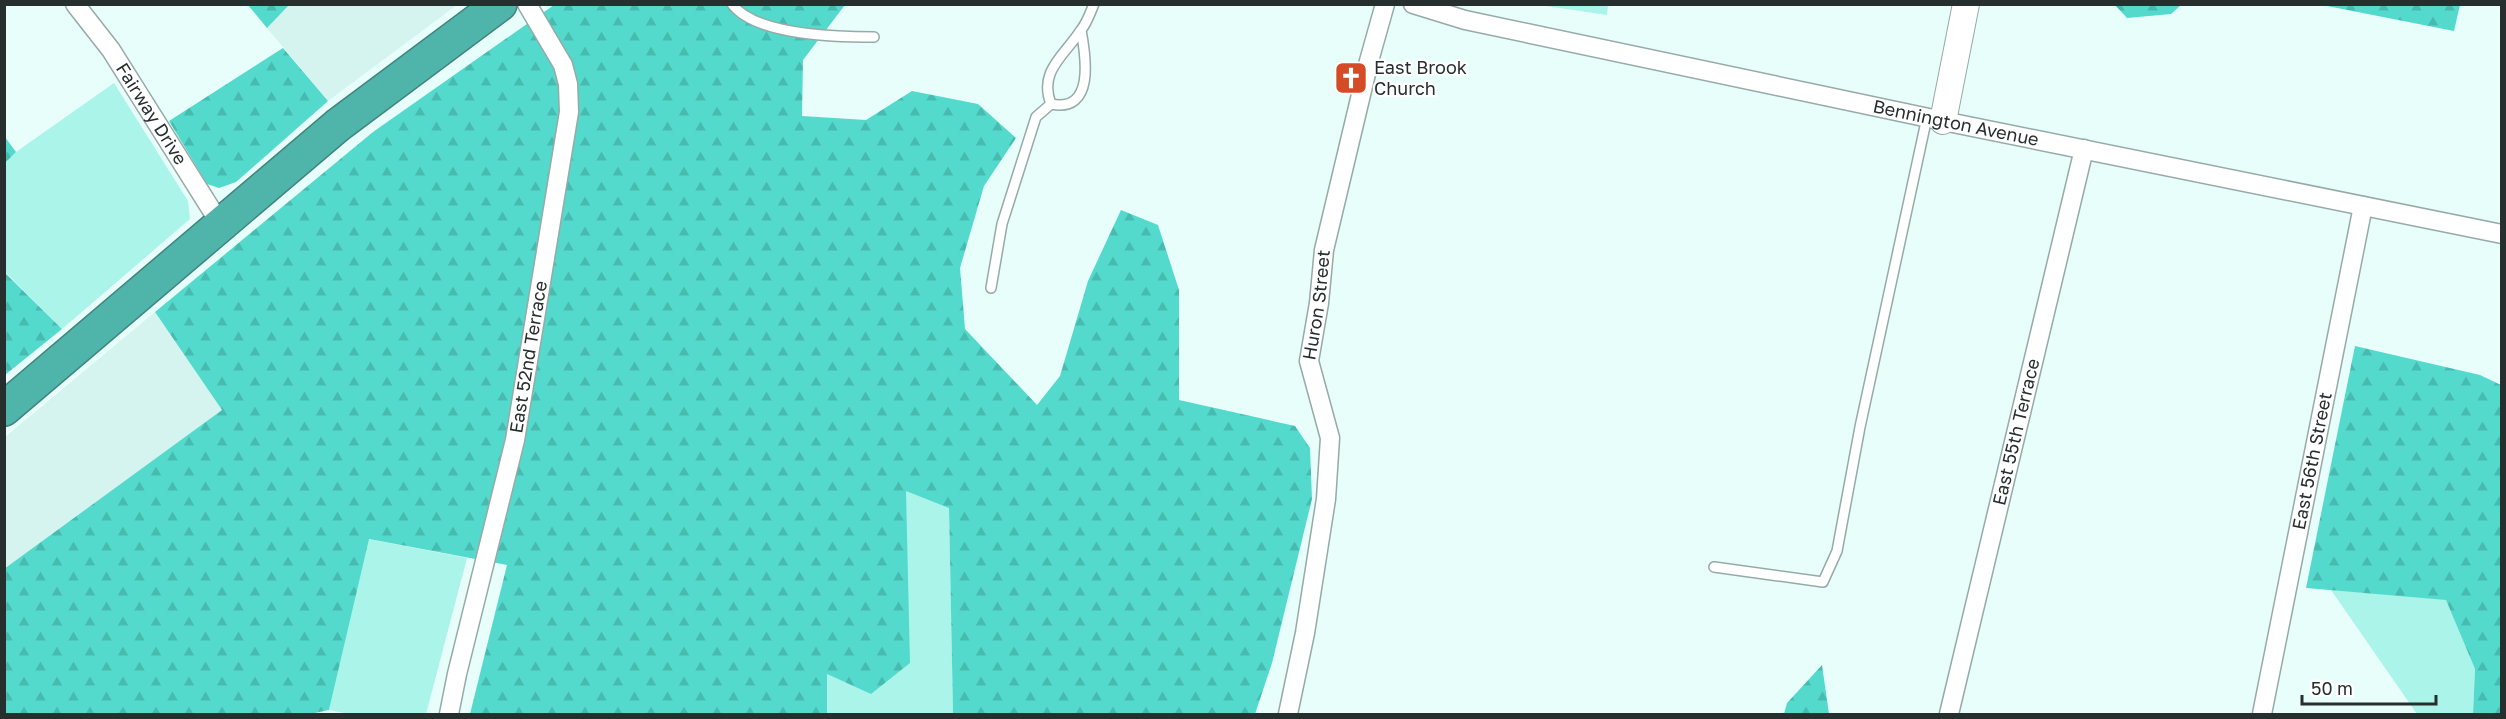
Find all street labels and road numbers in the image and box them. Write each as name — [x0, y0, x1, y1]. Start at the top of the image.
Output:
street label: Fairway Drive — [112, 58, 192, 168]
street label: Bennington Avenue — [1871, 95, 2041, 150]
street label: Huron Street — [1297, 249, 1334, 362]
street label: East 52nd Terrace — [504, 279, 551, 435]
street label: East 55th Terrace — [1987, 356, 2044, 507]
street label: East 56th Street — [2287, 390, 2336, 531]

